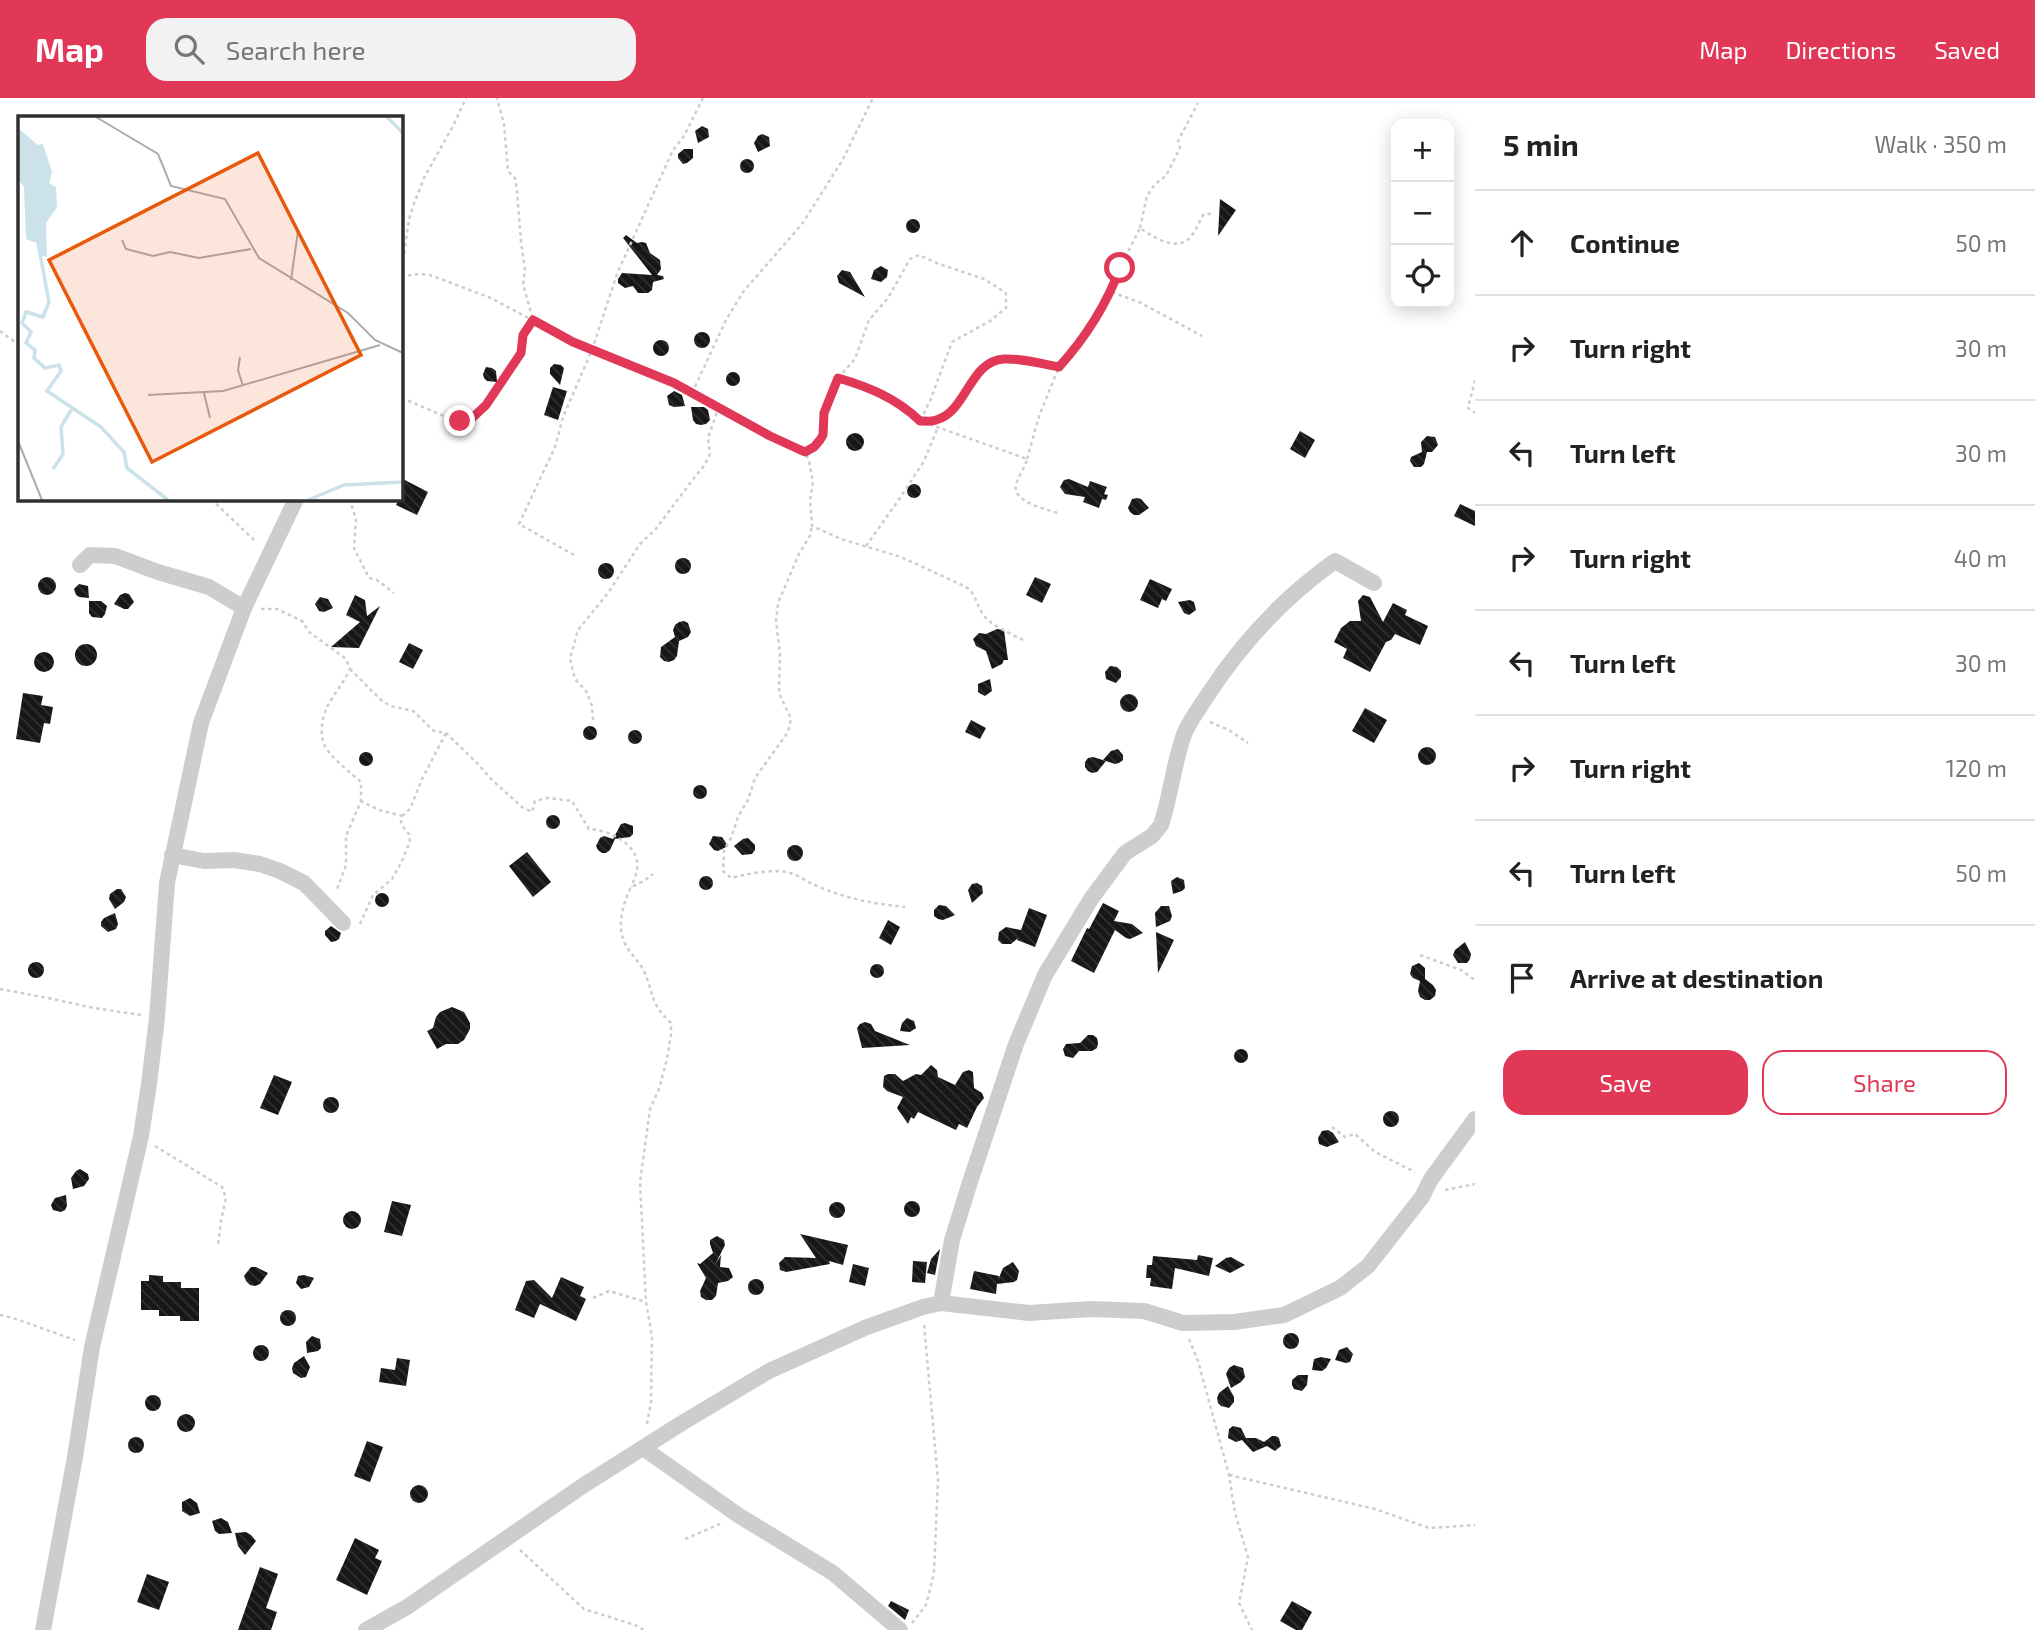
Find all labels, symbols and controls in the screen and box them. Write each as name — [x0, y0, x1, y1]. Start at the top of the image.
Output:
search box — [146, 18, 636, 81]
text: Map — [35, 29, 104, 69]
icon: search — [170, 30, 208, 68]
text: Search here — [226, 34, 365, 65]
text: Map — [1699, 35, 1747, 64]
text: Directions — [1785, 35, 1896, 64]
text: Saved — [1934, 35, 2000, 64]
inset map — [18, 116, 402, 500]
map controls — [1391, 119, 1454, 308]
button: + — [1391, 119, 1454, 182]
text: 5 min — [1503, 126, 1579, 162]
text: Walk · 350 m — [1875, 130, 2007, 158]
button: − — [1391, 182, 1454, 245]
icon: ahead — [1503, 224, 1541, 262]
text: Continue — [1570, 227, 1680, 258]
text: 50 m — [1956, 229, 2007, 257]
button: locate — [1391, 245, 1454, 308]
route start — [1104, 252, 1135, 283]
icon: right — [1503, 329, 1541, 367]
text: Turn right — [1570, 332, 1691, 363]
text: 30 m — [1955, 334, 2007, 362]
route end — [444, 405, 475, 436]
icon: left — [1503, 434, 1541, 472]
text: Turn left — [1570, 437, 1676, 468]
text: 30 m — [1955, 439, 2007, 467]
icon: right — [1503, 539, 1541, 577]
text: Turn right — [1570, 542, 1691, 573]
text: 40 m — [1954, 544, 2007, 572]
icon: left — [1503, 644, 1541, 682]
text: Turn left — [1570, 647, 1676, 678]
text: 30 m — [1955, 649, 2007, 677]
icon: right — [1503, 749, 1541, 787]
text: Turn right — [1570, 752, 1691, 783]
text: 120 m — [1946, 754, 2007, 782]
icon: left — [1503, 854, 1541, 892]
text: Turn left — [1570, 857, 1676, 888]
text: 50 m — [1956, 859, 2007, 887]
icon: arrive — [1503, 959, 1541, 997]
text: Arrive at destination — [1570, 962, 1823, 993]
button: Save — [1503, 1050, 1748, 1115]
button: Share — [1762, 1050, 2007, 1115]

